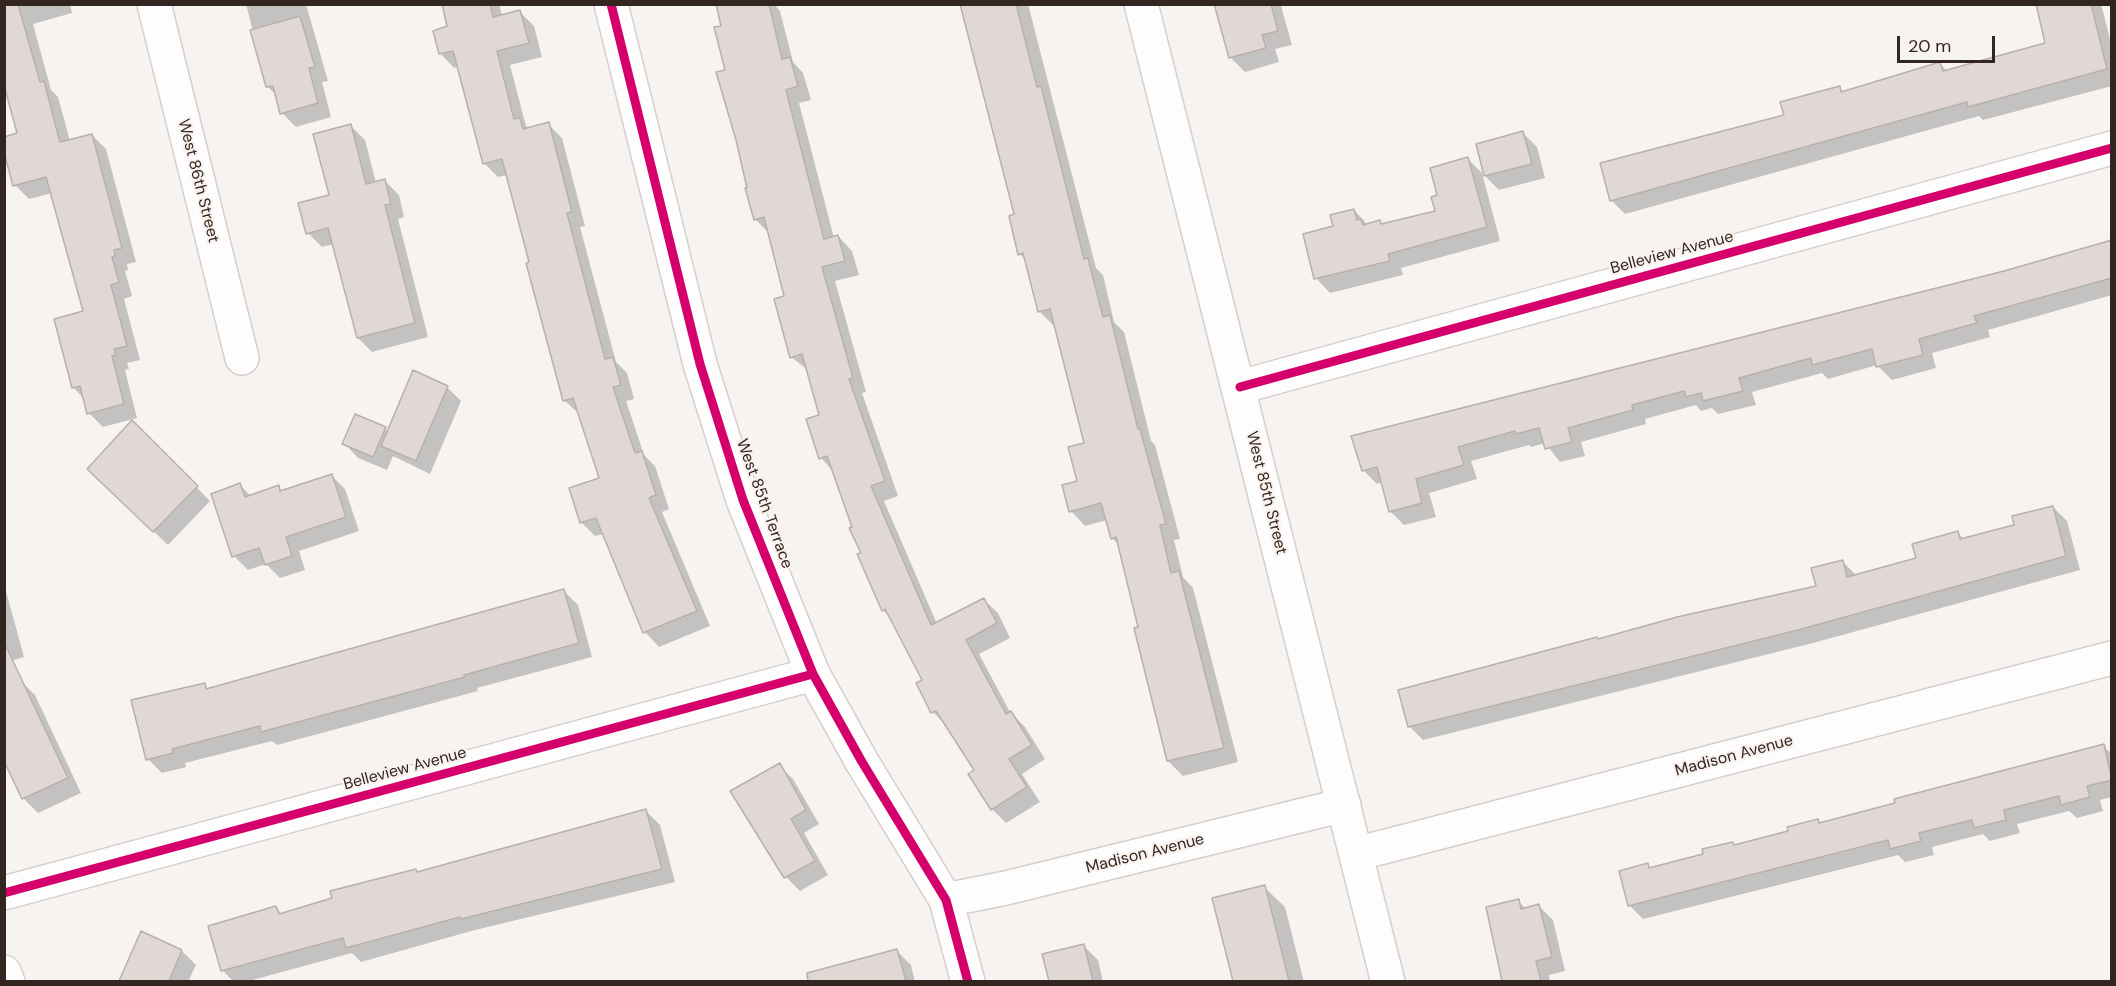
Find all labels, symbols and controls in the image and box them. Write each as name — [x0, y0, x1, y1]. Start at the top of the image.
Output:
scale bar — [1900, 24, 1998, 62]
text: 20 m — [1908, 34, 1951, 58]
street label: West 86th Street — [173, 117, 223, 245]
street label: Belleview Avenue — [1608, 227, 1736, 279]
street label: West 85th Street — [1241, 429, 1291, 557]
street label: West 85th Terrace — [732, 437, 796, 571]
street label: Madison Avenue — [1673, 731, 1795, 781]
street label: Belleview Avenue — [341, 743, 469, 795]
street label: Madison Avenue — [1084, 830, 1206, 878]

